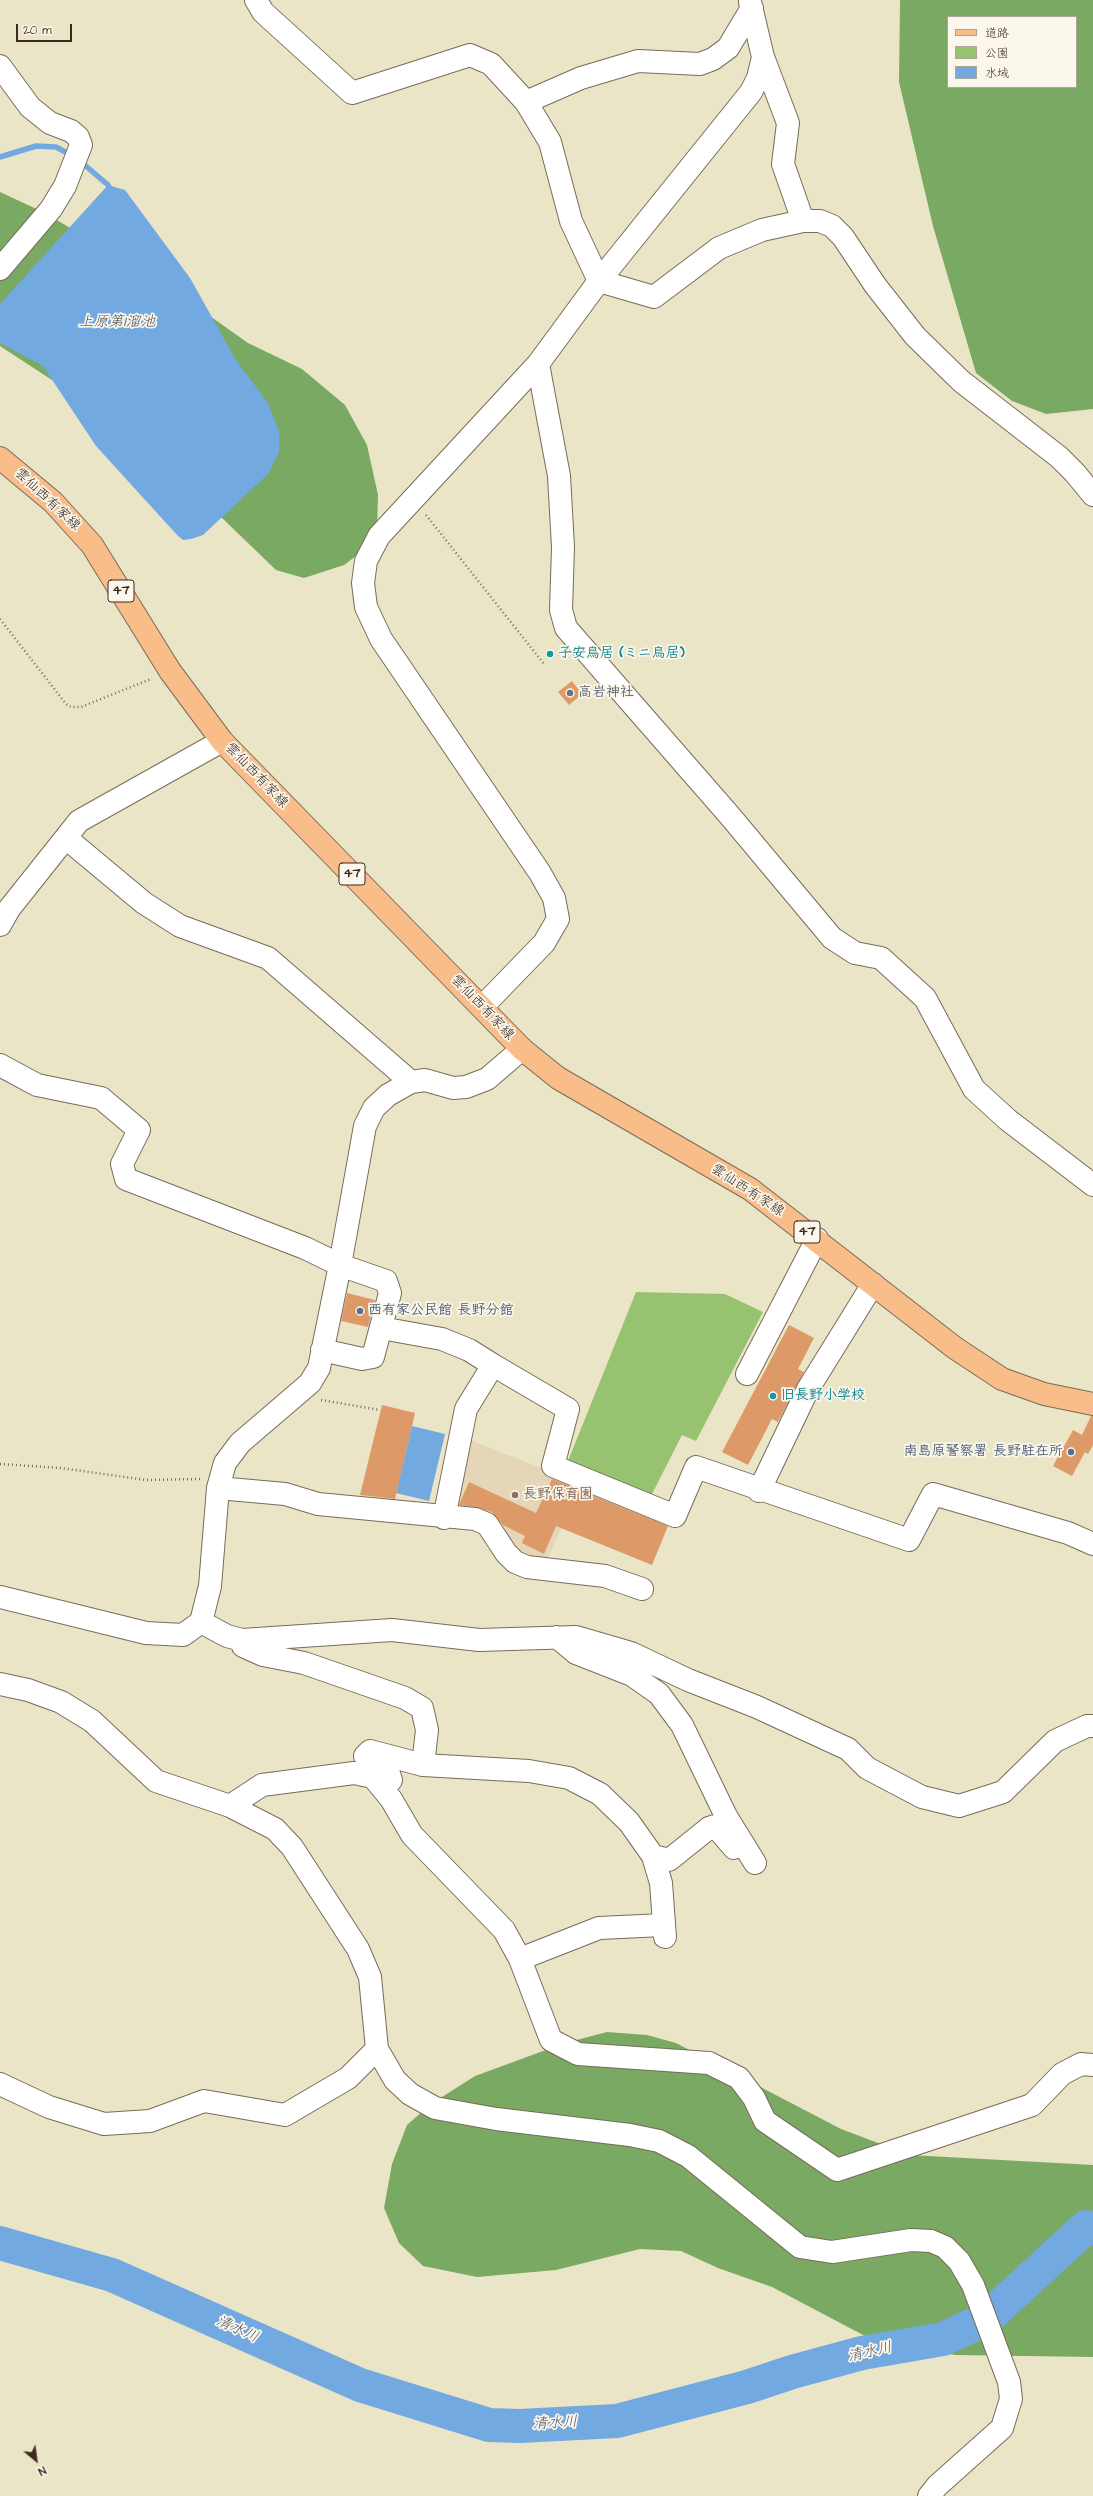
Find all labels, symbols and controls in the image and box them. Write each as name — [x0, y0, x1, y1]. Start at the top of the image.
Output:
scale bar — [18, 16, 74, 42]
legend — [947, 16, 1077, 88]
text: 20 m — [23, 22, 52, 39]
text: 道路 — [985, 25, 1009, 42]
text: 公園 — [985, 45, 1009, 62]
text: 水域 — [985, 65, 1009, 82]
water label: 上原第1溜池 — [79, 314, 155, 332]
street label: 雲仙西有家線 — [11, 465, 83, 535]
road number: 47 — [108, 580, 134, 602]
place label: 子安鳥居 (ミニ鳥居) — [558, 646, 685, 662]
marker: 子安鳥居 (ミニ鳥居) — [545, 649, 555, 659]
place label: 高岩神社 — [578, 685, 634, 701]
marker: 高岩神社 — [565, 688, 575, 698]
street label: 雲仙西有家線 — [221, 740, 291, 812]
road number: 47 — [339, 863, 365, 885]
street label: 雲仙西有家線 — [447, 972, 517, 1044]
street label: 雲仙西有家線 — [707, 1161, 787, 1221]
road number: 47 — [794, 1221, 820, 1243]
place label: 西有家公民館 長野分館 — [368, 1303, 514, 1319]
marker: 西有家公民館 長野分館 — [355, 1306, 365, 1316]
place label: 旧長野小学校 — [781, 1388, 865, 1404]
marker: 旧長野小学校 — [768, 1391, 778, 1401]
place label: 南島原警察署 長野駐在所 — [903, 1444, 1063, 1460]
marker: 南島原警察署 長野駐在所 — [1066, 1447, 1076, 1457]
place label: 長野保育園 — [523, 1487, 593, 1503]
marker: 長野保育園 — [510, 1490, 520, 1500]
water label: 清水川 — [213, 2313, 261, 2347]
water label: 清水川 — [846, 2339, 894, 2367]
water label: 清水川 — [532, 2414, 578, 2434]
north arrow — [16, 2440, 56, 2480]
text: N — [35, 2463, 49, 2479]

